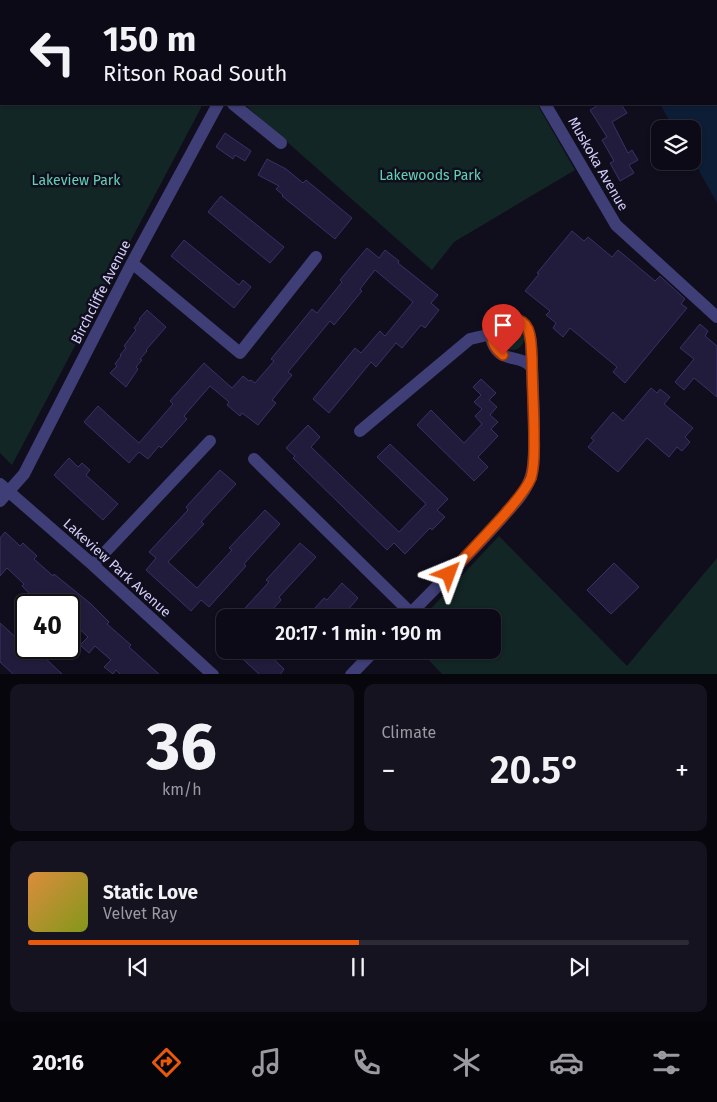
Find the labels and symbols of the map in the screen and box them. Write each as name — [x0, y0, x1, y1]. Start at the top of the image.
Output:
street label: Muskoka Avenue — [564, 114, 632, 214]
park label: Lakewoods Park — [379, 167, 482, 184]
park label: Lakeview Park — [32, 172, 121, 189]
street label: Birchcliffe Avenue — [68, 237, 134, 347]
pin — [482, 304, 524, 355]
street label: Lakeview Park Avenue — [60, 515, 174, 621]
position arrow — [422, 547, 474, 599]
speed limit sign: 40 — [15, 594, 80, 659]

